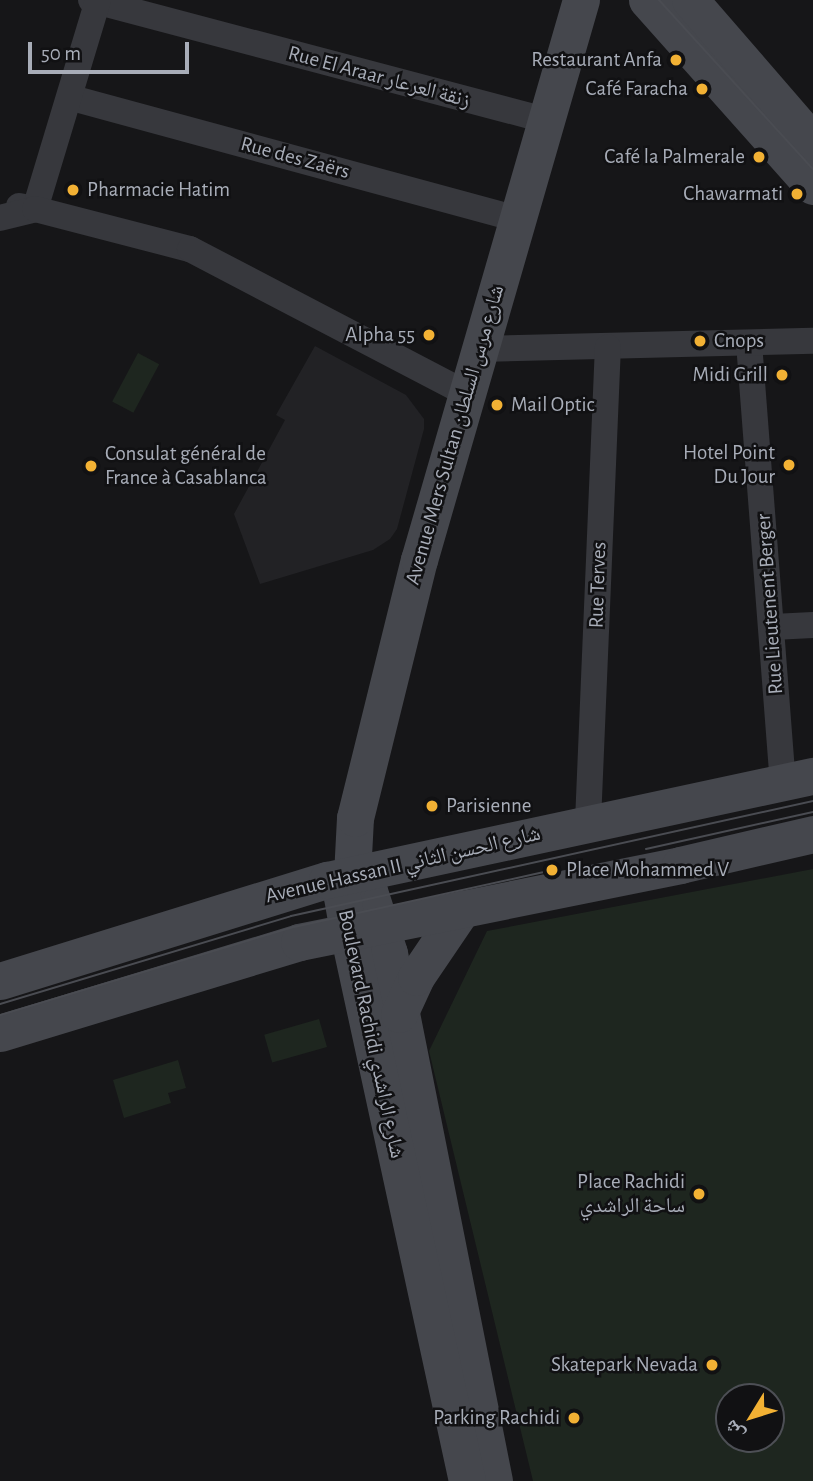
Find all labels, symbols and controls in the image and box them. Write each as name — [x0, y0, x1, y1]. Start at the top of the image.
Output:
scale bar — [32, 28, 192, 72]
street label: Rue El Araar زنقة العرعار — [285, 41, 473, 113]
text: 50 m — [41, 43, 81, 64]
place label: Restaurant Anfa — [531, 47, 662, 73]
marker: Restaurant Anfa — [668, 52, 684, 68]
place label: Café Faracha — [585, 76, 688, 102]
marker: Café Faracha — [694, 81, 710, 97]
street label: Rue des Zaërs — [238, 131, 352, 185]
place label: Café la Palmerale — [604, 144, 745, 170]
marker: Café la Palmerale — [751, 149, 767, 165]
place label: Pharmacie Hatim — [87, 177, 230, 203]
place label: Chawarmati — [683, 181, 783, 207]
marker: Pharmacie Hatim — [65, 182, 81, 198]
marker: Chawarmati — [789, 186, 805, 202]
street label: Avenue Mers Sultan شارع مرس السلطان — [400, 282, 510, 588]
place label: Alpha 55 — [345, 322, 415, 348]
marker: Alpha 55 — [421, 327, 437, 343]
place label: Cnops — [714, 328, 764, 354]
marker: Cnops — [692, 333, 708, 349]
place label: Midi Grill — [693, 362, 768, 388]
marker: Midi Grill — [774, 367, 790, 383]
place label: Mail Optic — [511, 392, 595, 418]
marker: Mail Optic — [489, 397, 505, 413]
place label: Hotel Point Du Jour — [683, 440, 775, 490]
place label: Consulat général de France à Casablanca — [105, 441, 267, 491]
marker: Hotel Point Du Jour — [781, 457, 797, 473]
marker: Consulat général de France à Casablanca — [83, 458, 99, 474]
street label: Rue Lieutenent Berger — [751, 513, 789, 695]
street label: Rue Terves — [584, 541, 612, 629]
place label: Parisienne — [446, 793, 531, 819]
marker: Parisienne — [424, 798, 440, 814]
street label: Avenue Hassan II شارع الحسن الثاني — [263, 821, 543, 909]
place label: Place Mohammed V — [566, 857, 729, 883]
marker: Place Mohammed V — [544, 862, 560, 878]
street label: Boulevard Rachidi شارع الراشدي — [332, 907, 410, 1161]
place label: Place Rachidi ساحة الراشدي — [577, 1169, 685, 1219]
marker: Place Rachidi ساحة الراشدي — [691, 1186, 707, 1202]
place label: Skatepark Nevada — [551, 1352, 698, 1378]
marker: Skatepark Nevada — [704, 1357, 720, 1373]
north arrow — [715, 1383, 785, 1453]
place label: Parking Rachidi — [433, 1405, 560, 1431]
marker: Parking Rachidi — [566, 1410, 582, 1426]
text: ش — [721, 1416, 748, 1444]

